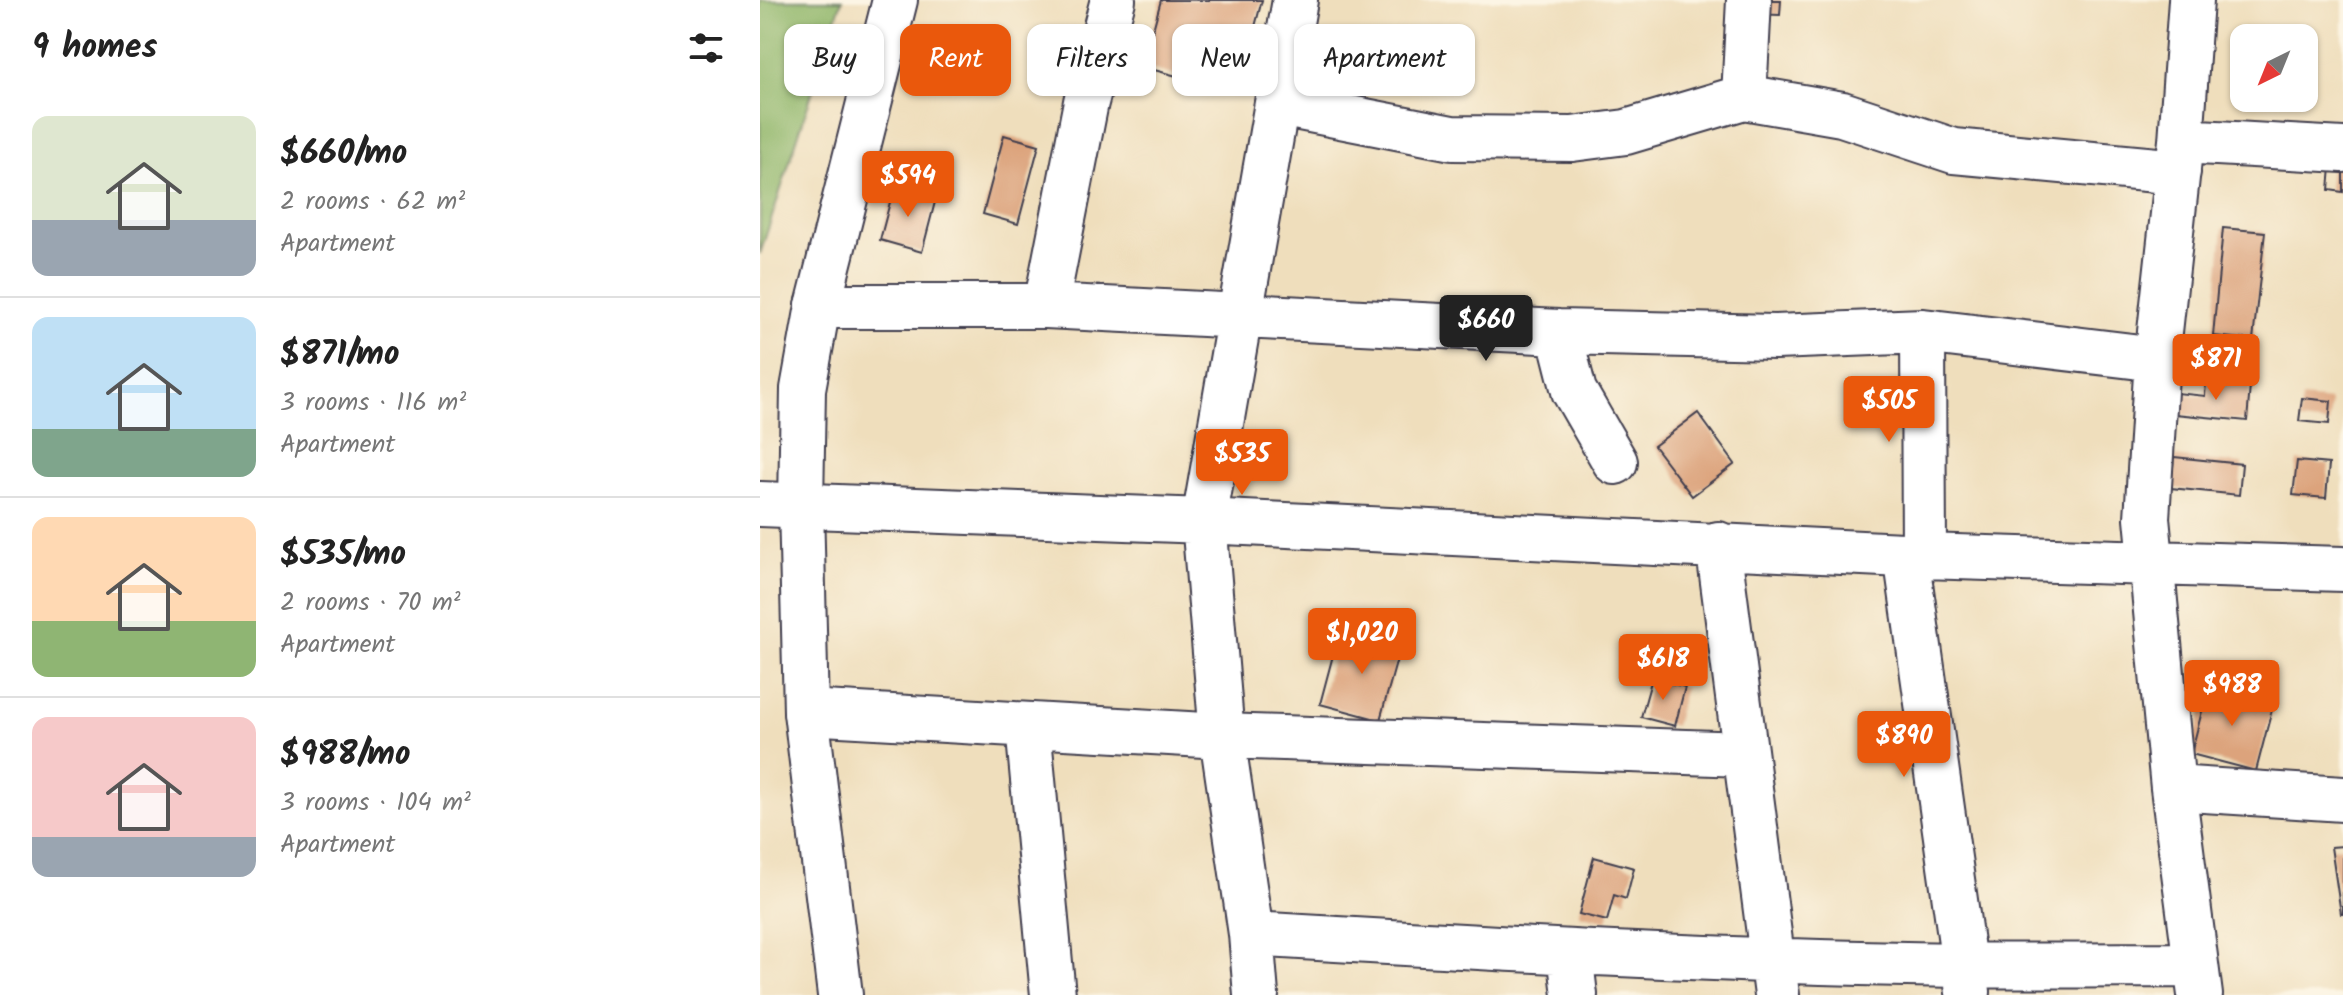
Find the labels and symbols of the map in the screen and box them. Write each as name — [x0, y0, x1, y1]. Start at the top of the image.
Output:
north arrow — [2230, 24, 2318, 112]
pin: $594 — [861, 151, 955, 219]
pin: $660 — [1439, 295, 1533, 363]
pin: $871 — [2169, 334, 2263, 402]
pin: $505 — [1842, 376, 1936, 444]
pin: $535 — [1195, 429, 1289, 497]
pin: $1,020 — [1297, 608, 1427, 676]
pin: $618 — [1616, 634, 1710, 702]
pin: $988 — [2185, 660, 2279, 728]
pin: $890 — [1857, 711, 1951, 779]

